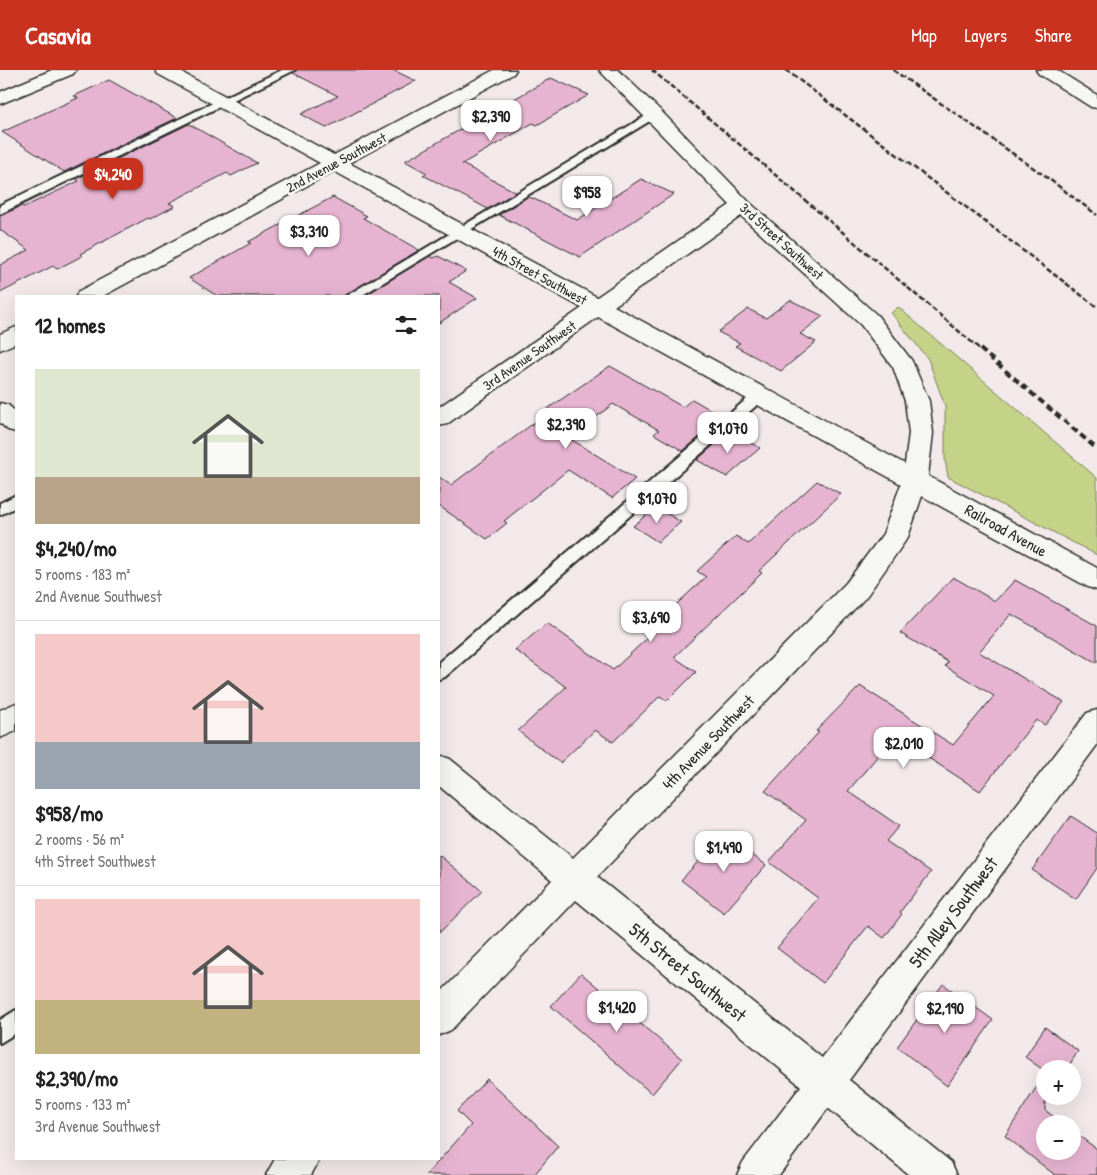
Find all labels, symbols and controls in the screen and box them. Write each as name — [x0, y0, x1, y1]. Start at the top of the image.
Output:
text: Casavia — [25, 19, 91, 51]
text: Map — [911, 23, 937, 48]
text: Layers — [965, 23, 1007, 48]
text: Share — [1035, 23, 1072, 48]
pin: $2,390 — [450, 100, 532, 142]
text: $2,390 — [471, 105, 511, 127]
street label: 2nd Avenue Southwest — [283, 127, 390, 196]
pin: $4,240 — [72, 158, 154, 200]
text: $4,240 — [94, 163, 132, 185]
pin: $958 — [557, 176, 617, 218]
text: $958 — [573, 181, 601, 203]
street label: 3rd Street Southwest — [736, 198, 828, 284]
pin: $3,310 — [268, 214, 350, 257]
text: $3,310 — [290, 220, 328, 242]
street label: 4th Street Southwest — [489, 241, 591, 309]
text: 12 homes — [35, 311, 105, 340]
icon: filters — [392, 311, 420, 339]
street label: 3rd Avenue Southwest — [479, 316, 580, 394]
icon: home — [183, 401, 273, 491]
pin: $2,390 — [525, 408, 607, 450]
pin: $1,070 — [687, 412, 769, 454]
text: $2,390 — [546, 413, 586, 435]
text: $1,070 — [708, 417, 748, 439]
pin: $1,070 — [616, 482, 698, 524]
text: $1,070 — [637, 487, 677, 509]
street label: Railroad Avenue — [961, 498, 1052, 562]
text: $4,240/mo — [35, 534, 117, 563]
text: 5 rooms · 183 m² — [35, 563, 130, 585]
text: 2nd Avenue Southwest — [35, 585, 162, 607]
pin: $3,690 — [610, 600, 692, 643]
text: $3,690 — [632, 606, 670, 628]
icon: home — [183, 667, 273, 757]
street label: 4th Avenue Southwest — [657, 689, 759, 794]
pin: $2,010 — [863, 726, 945, 769]
text: $2,010 — [885, 732, 923, 754]
text: $958/mo — [35, 799, 103, 828]
text: 2 rooms · 56 m² — [35, 828, 124, 850]
pin: $1,490 — [683, 830, 765, 873]
text: $1,490 — [706, 836, 742, 858]
text: 4th Street Southwest — [35, 850, 156, 872]
street label: 5th Alley Southwest — [903, 851, 1004, 973]
street label: 5th Street Southwest — [624, 917, 753, 1028]
icon: home — [183, 932, 273, 1022]
pin: $1,420 — [576, 990, 658, 1033]
pin: $2,190 — [904, 992, 986, 1034]
text: $1,420 — [598, 996, 636, 1018]
text: $2,190 — [926, 997, 964, 1019]
map controls — [1036, 1060, 1081, 1160]
button: + — [1036, 1060, 1081, 1105]
text: $2,390/mo — [35, 1064, 118, 1093]
text: 5 rooms · 133 m² — [35, 1093, 131, 1115]
text: 3rd Avenue Southwest — [35, 1115, 160, 1137]
button: − — [1036, 1115, 1081, 1160]

